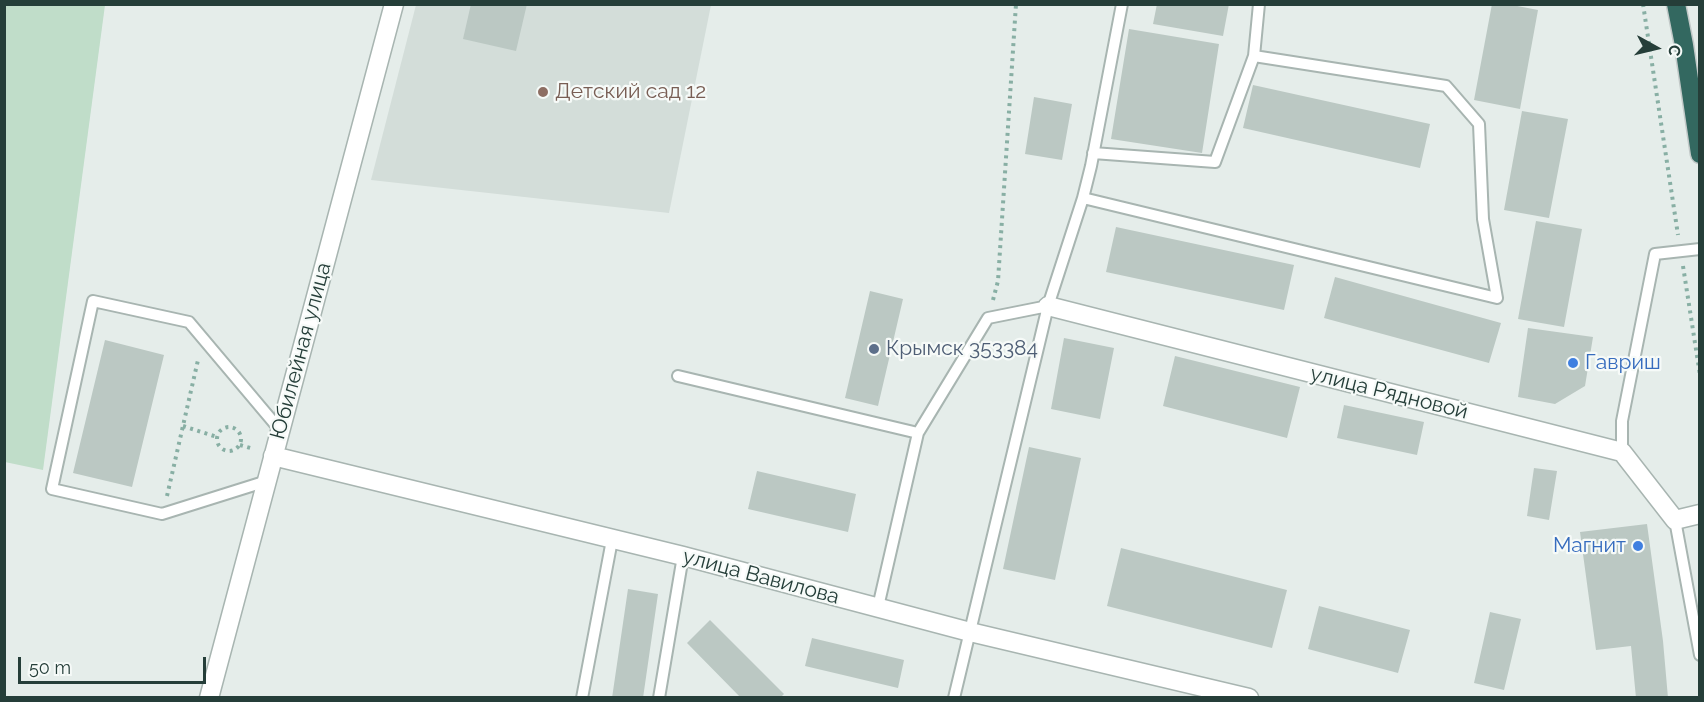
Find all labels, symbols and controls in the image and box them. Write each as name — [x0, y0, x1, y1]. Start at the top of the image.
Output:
north arrow — [1626, 18, 1686, 78]
text: С — [1664, 44, 1684, 57]
place label: Детский сад 12 — [555, 79, 706, 105]
marker: Детский сад 12 — [536, 85, 550, 99]
street label: Юбилейная улица — [265, 260, 337, 442]
place label: Крымск 353384 — [886, 336, 1038, 362]
marker: Крымск 353384 — [867, 342, 881, 356]
place label: Гавриш — [1585, 350, 1661, 376]
marker: Гавриш — [1566, 356, 1580, 370]
street label: улица Рядновой — [1308, 361, 1470, 425]
place label: Магнит — [1553, 533, 1626, 559]
marker: Магнит — [1631, 539, 1645, 553]
street label: улица Вавилова — [680, 544, 842, 610]
scale bar — [21, 645, 208, 683]
text: 50 m — [29, 657, 71, 678]

